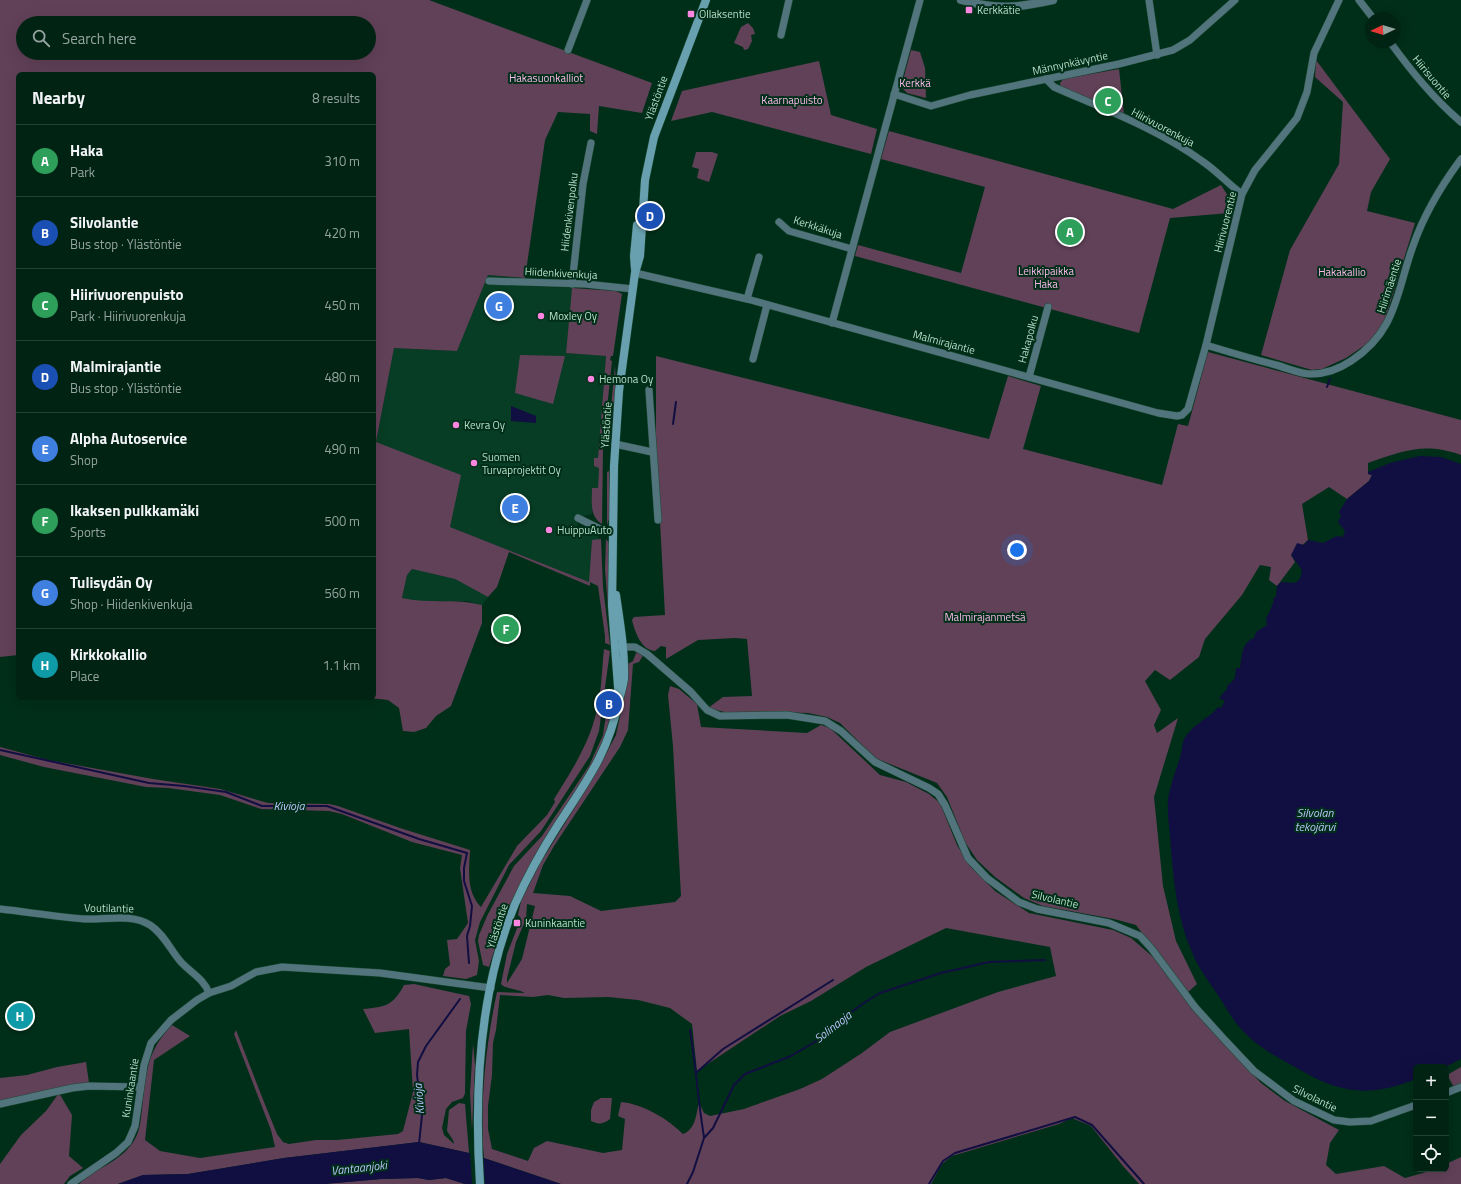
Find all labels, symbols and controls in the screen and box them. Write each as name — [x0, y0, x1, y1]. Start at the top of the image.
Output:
place label: Kerkkätie — [977, 2, 1021, 18]
marker: Kerkkätie — [964, 5, 974, 15]
place label: Ollaksentie — [699, 6, 751, 22]
marker: Ollaksentie — [686, 9, 696, 19]
north arrow — [1365, 12, 1401, 48]
search box — [16, 16, 376, 60]
icon: search — [30, 27, 52, 49]
text: Search here — [62, 27, 136, 50]
street label: Männynkävyntie — [1031, 47, 1110, 79]
street label: Hiirisuontie — [1409, 52, 1455, 103]
park label: Hakasuonkalliot — [509, 70, 583, 86]
street label: Ylästöntie — [641, 73, 672, 123]
park label: Kerkkä — [899, 75, 931, 91]
text: Nearby — [32, 85, 85, 111]
pin: C — [1095, 86, 1121, 116]
text: 8 results — [312, 88, 360, 108]
park label: Kaarnapuisto — [761, 92, 823, 108]
street label: Hiirivuorenkuja — [1129, 104, 1198, 151]
text: Haka — [70, 139, 103, 162]
text: A — [41, 151, 49, 171]
text: 310 m — [324, 151, 360, 171]
text: Park — [70, 162, 95, 182]
street label: Hiidenkivenpolku — [556, 172, 582, 252]
street label: Hiirivuorentie — [1210, 189, 1240, 254]
pin: D — [637, 201, 663, 231]
text: Silvolantie — [70, 211, 138, 234]
street label: Kerkkäkuja — [792, 212, 845, 243]
pin: A — [1057, 217, 1083, 247]
text: B — [41, 223, 49, 243]
text: 420 m — [324, 223, 360, 243]
text: Bus stop · Ylästöntie — [70, 234, 182, 254]
street label: Hiirimäentie — [1373, 256, 1405, 315]
street label: Hiidenkivenkuja — [524, 263, 598, 283]
park label: Leikkipaikka Haka — [1018, 263, 1074, 292]
park label: Hakakallio — [1318, 264, 1366, 280]
text: Hiirivuorenpuisto — [70, 283, 183, 306]
pin: G — [486, 291, 512, 321]
text: C — [41, 295, 49, 315]
text: 450 m — [324, 295, 360, 315]
text: Park · Hiirivuorenkuja — [70, 306, 186, 326]
place label: Moxley Oy — [549, 308, 598, 324]
marker: Moxley Oy — [536, 311, 546, 321]
street label: Hakapolku — [1014, 313, 1042, 365]
street label: Malmirajantie — [911, 326, 977, 358]
text: Malmirajantie — [70, 355, 161, 378]
text: D — [41, 367, 49, 387]
text: 480 m — [324, 367, 360, 387]
place label: Hemona Oy — [599, 371, 654, 387]
marker: Hemona Oy — [586, 374, 596, 384]
text: Bus stop · Ylästöntie — [70, 378, 182, 398]
street label: Ylästöntie — [596, 401, 616, 449]
place label: Kevra Oy — [464, 417, 506, 433]
marker: Kevra Oy — [451, 420, 461, 430]
text: Alpha Autoservice — [70, 427, 187, 450]
text: E — [41, 439, 49, 459]
text: 490 m — [324, 439, 360, 459]
place label: Suomen Turvaprojektit Oy — [482, 449, 562, 478]
text: Shop — [70, 450, 98, 470]
marker: Suomen Turvaprojektit Oy — [469, 458, 479, 468]
pin: E — [502, 493, 528, 523]
text: Ikaksen pulkkamäki — [70, 499, 199, 522]
text: F — [42, 511, 48, 531]
text: 500 m — [324, 511, 360, 531]
text: Sports — [70, 522, 106, 542]
place label: HuippuAuto — [557, 522, 612, 538]
marker: HuippuAuto — [544, 525, 554, 535]
your location — [1007, 540, 1027, 560]
text: Tulisydän Oy — [70, 571, 152, 594]
text: G — [41, 583, 49, 603]
text: 560 m — [324, 583, 360, 603]
text: Shop · Hiidenkivenkuja — [70, 594, 192, 614]
park label: Malmirajanmetsä — [944, 609, 1026, 625]
pin: F — [493, 614, 519, 644]
text: Kirkkokallio — [70, 643, 147, 666]
text: H — [41, 655, 49, 675]
text: 1.1 km — [323, 655, 360, 675]
text: Place — [70, 666, 99, 686]
pin: B — [596, 689, 622, 719]
water label: Kivioja — [273, 796, 306, 815]
water label: Silvolan tekojärvi — [1295, 803, 1337, 836]
street label: Silvolantie — [1030, 886, 1080, 912]
street label: Voutilantie — [84, 900, 134, 916]
street label: Ylästöntie — [482, 901, 512, 951]
place label: Kuninkaantie — [525, 915, 586, 931]
marker: Kuninkaantie — [512, 918, 522, 928]
pin: H — [7, 1001, 33, 1031]
water label: Solinaoja — [810, 1005, 856, 1047]
street label: Kuninkaantie — [117, 1057, 143, 1119]
map controls — [1413, 1064, 1449, 1172]
button: + — [1413, 1064, 1449, 1100]
street label: Silvolantie — [1290, 1080, 1340, 1116]
water label: Kivioja — [408, 1082, 429, 1115]
button: − — [1413, 1100, 1449, 1136]
button: locate — [1413, 1136, 1449, 1172]
water label: Vantaanjoki — [330, 1155, 389, 1180]

